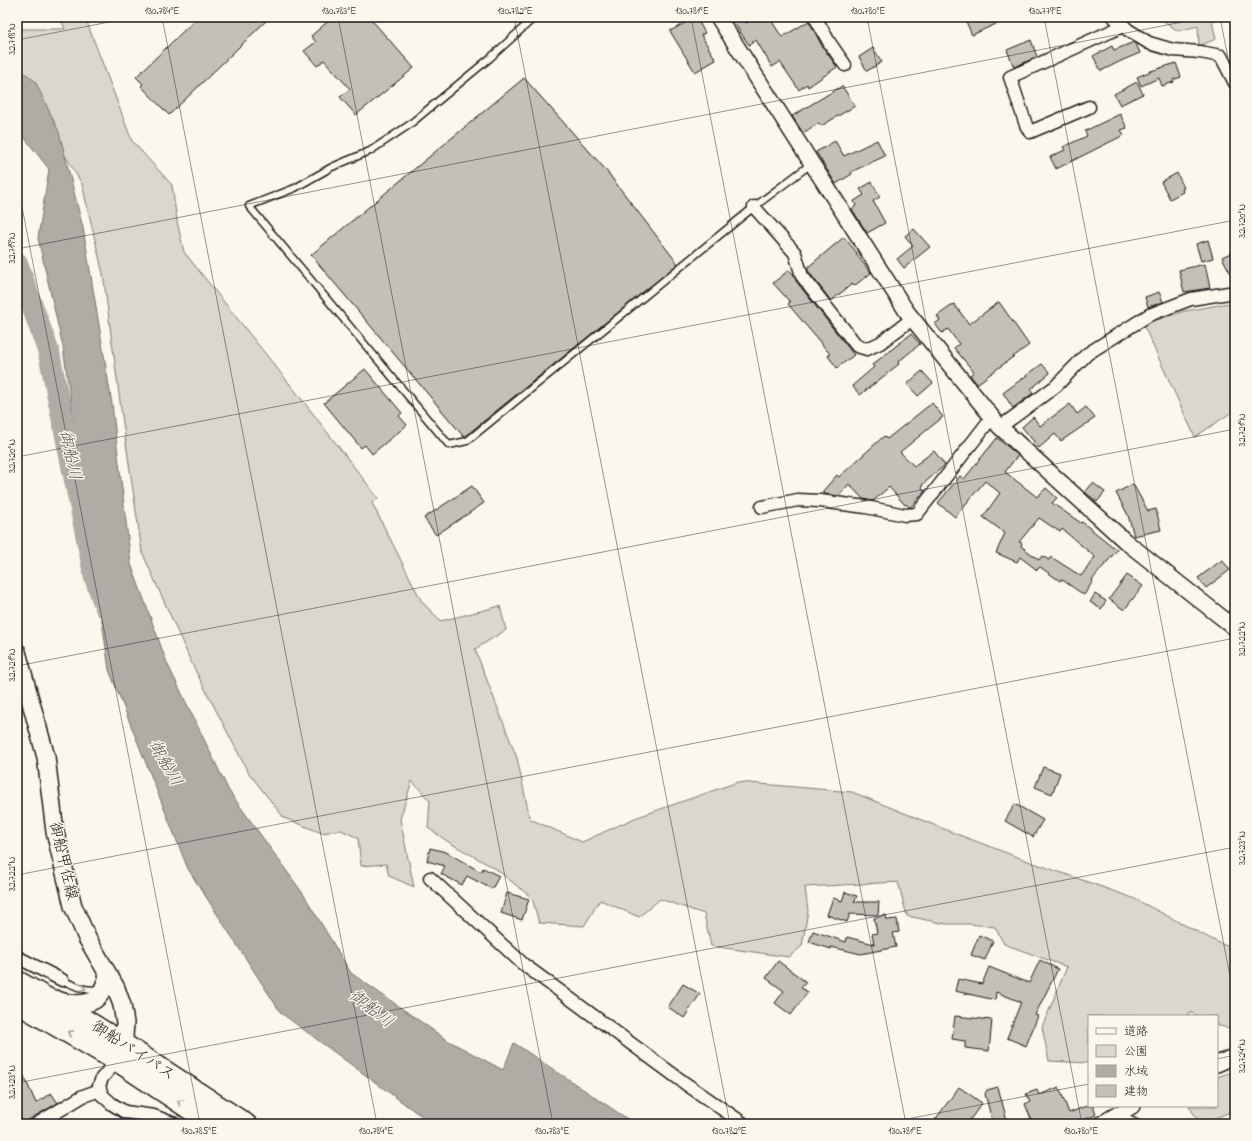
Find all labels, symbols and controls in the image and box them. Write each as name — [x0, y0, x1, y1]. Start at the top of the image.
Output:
text: 130.784°E — [145, 4, 179, 19]
text: 130.783°E — [322, 4, 356, 19]
text: 130.782°E — [497, 4, 533, 19]
text: 130.781°E — [675, 4, 709, 19]
text: 130.780°E — [851, 4, 885, 19]
text: 130.779°E — [1028, 4, 1062, 19]
text: 32.718°N — [5, 23, 20, 55]
text: 32.720°N — [1235, 204, 1250, 238]
text: 32.719°N — [5, 232, 20, 263]
text: 32.721°N — [1235, 413, 1250, 446]
water label: 御船川 — [52, 427, 88, 483]
text: 32.720°N — [5, 439, 20, 473]
text: 32.722°N — [1235, 621, 1250, 656]
text: 32.721°N — [5, 648, 20, 681]
water label: 御船川 — [142, 735, 188, 791]
street label: 御船甲佐線 — [42, 819, 84, 903]
text: 32.723°N — [1235, 831, 1250, 865]
text: 32.722°N — [5, 856, 20, 891]
one-way arrow — [79, 983, 86, 992]
water label: 御船川 — [343, 983, 399, 1035]
street label: 御船バイパス — [86, 1015, 180, 1087]
legend — [1088, 1015, 1218, 1107]
text: 道路 — [1124, 1023, 1148, 1041]
one-way arrow — [67, 1031, 74, 1038]
text: 32.724°N — [1235, 1039, 1250, 1073]
text: 公園 — [1124, 1043, 1148, 1061]
text: 水域 — [1124, 1063, 1148, 1081]
text: 32.723°N — [5, 1065, 20, 1099]
text: 建物 — [1124, 1083, 1148, 1101]
one-way arrow — [177, 1100, 184, 1107]
text: 130.785°E — [181, 1124, 217, 1139]
text: 130.784°E — [359, 1124, 393, 1139]
text: 130.783°E — [535, 1124, 569, 1139]
text: 130.782°E — [711, 1124, 747, 1139]
text: 130.781°E — [888, 1124, 922, 1139]
text: 130.780°E — [1064, 1124, 1098, 1139]

